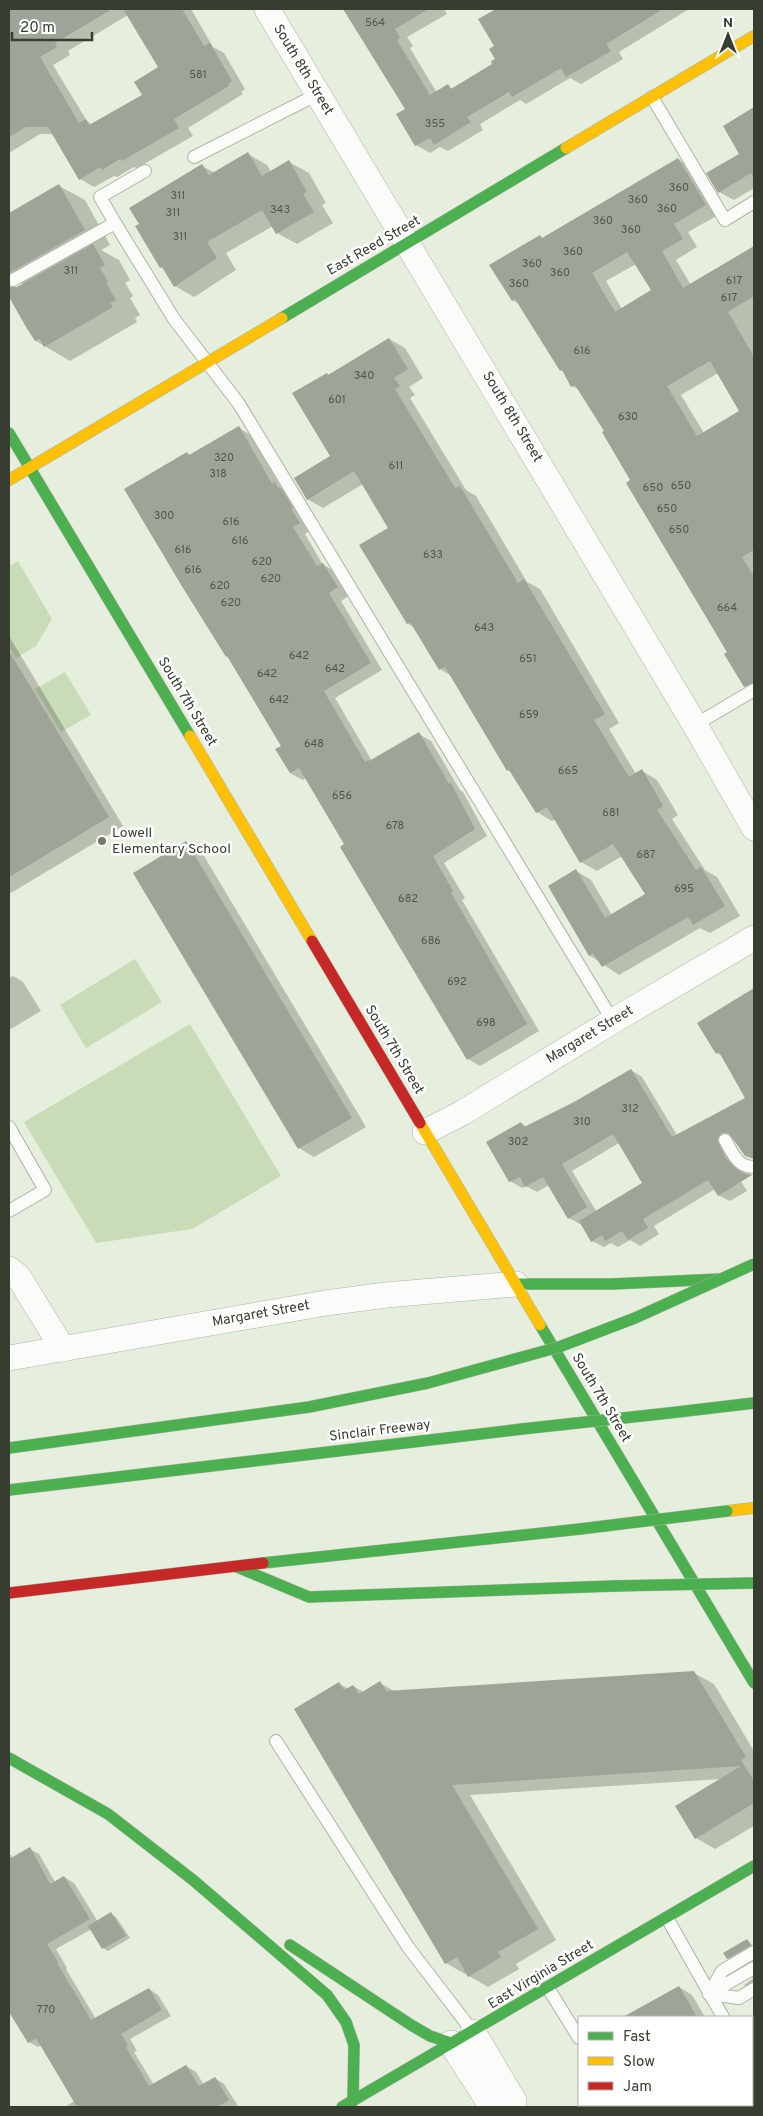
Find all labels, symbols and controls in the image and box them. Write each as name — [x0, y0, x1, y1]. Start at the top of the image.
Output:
scale bar — [12, 10, 92, 42]
north arrow — [703, 10, 753, 60]
text: N — [723, 15, 733, 32]
house number: 564 — [365, 16, 385, 30]
text: 20 m — [20, 19, 55, 38]
street label: South 8th Street — [269, 21, 337, 119]
house number: 581 — [189, 68, 207, 82]
house number: 355 — [425, 117, 445, 131]
house number: 360 — [669, 181, 689, 195]
house number: 311 — [171, 189, 185, 203]
house number: 360 — [628, 193, 648, 207]
house number: 360 — [657, 202, 677, 216]
house number: 343 — [270, 203, 290, 217]
house number: 311 — [166, 206, 180, 220]
street label: East Reed Street — [324, 212, 424, 280]
house number: 360 — [593, 214, 613, 228]
house number: 360 — [621, 223, 641, 237]
house number: 311 — [173, 230, 187, 244]
house number: 360 — [563, 245, 583, 259]
house number: 360 — [522, 257, 542, 271]
house number: 311 — [64, 264, 78, 278]
house number: 360 — [550, 266, 570, 280]
house number: 617 — [726, 274, 742, 288]
house number: 360 — [509, 277, 529, 291]
house number: 617 — [721, 291, 737, 305]
house number: 616 — [573, 344, 591, 358]
street label: South 8th Street — [478, 368, 546, 466]
house number: 340 — [354, 369, 374, 383]
house number: 601 — [328, 393, 346, 407]
house number: 630 — [618, 410, 638, 424]
house number: 320 — [214, 451, 234, 465]
house number: 611 — [389, 459, 403, 473]
house number: 318 — [209, 467, 227, 481]
house number: 650 — [671, 479, 691, 493]
house number: 650 — [643, 481, 663, 495]
house number: 650 — [657, 502, 677, 516]
house number: 300 — [154, 509, 174, 523]
house number: 616 — [222, 515, 240, 529]
house number: 650 — [669, 523, 689, 537]
house number: 616 — [231, 534, 249, 548]
house number: 616 — [174, 543, 192, 557]
house number: 633 — [423, 548, 443, 562]
house number: 620 — [252, 555, 272, 569]
house number: 616 — [184, 563, 202, 577]
house number: 620 — [261, 572, 281, 586]
house number: 620 — [210, 579, 230, 593]
house number: 620 — [221, 596, 241, 610]
house number: 664 — [717, 601, 737, 615]
house number: 643 — [474, 621, 494, 635]
house number: 642 — [289, 649, 309, 663]
house number: 651 — [519, 652, 537, 666]
street label: South 7th Street — [154, 654, 220, 750]
house number: 642 — [325, 662, 345, 676]
house number: 642 — [257, 667, 277, 681]
house number: 642 — [269, 693, 289, 707]
house number: 659 — [519, 708, 539, 722]
house number: 648 — [304, 737, 324, 751]
house number: 665 — [558, 764, 578, 778]
house number: 656 — [332, 789, 352, 803]
house number: 681 — [602, 806, 620, 820]
house number: 678 — [386, 819, 404, 833]
place label: Lowell Elementary School — [112, 825, 231, 858]
marker: Lowell Elementary School — [96, 835, 108, 847]
house number: 687 — [637, 848, 656, 862]
house number: 695 — [674, 882, 694, 896]
house number: 682 — [398, 892, 418, 906]
house number: 686 — [421, 934, 441, 948]
house number: 692 — [447, 975, 467, 989]
street label: South 7th Street — [361, 1002, 427, 1098]
street label: Margaret Street — [543, 1002, 637, 1068]
house number: 698 — [476, 1016, 496, 1030]
house number: 312 — [621, 1102, 639, 1116]
house number: 310 — [573, 1115, 591, 1129]
house number: 302 — [508, 1135, 528, 1149]
street label: Margaret Street — [211, 1297, 311, 1331]
street label: South 7th Street — [568, 1350, 634, 1446]
street label: Sinclair Freeway — [328, 1416, 432, 1446]
street label: East Virginia Street — [485, 1937, 597, 2013]
house number: 770 — [37, 2003, 55, 2017]
legend — [578, 2016, 753, 2106]
text: Fast — [623, 2028, 651, 2047]
text: Slow — [623, 2053, 655, 2072]
text: Jam — [623, 2078, 652, 2097]

